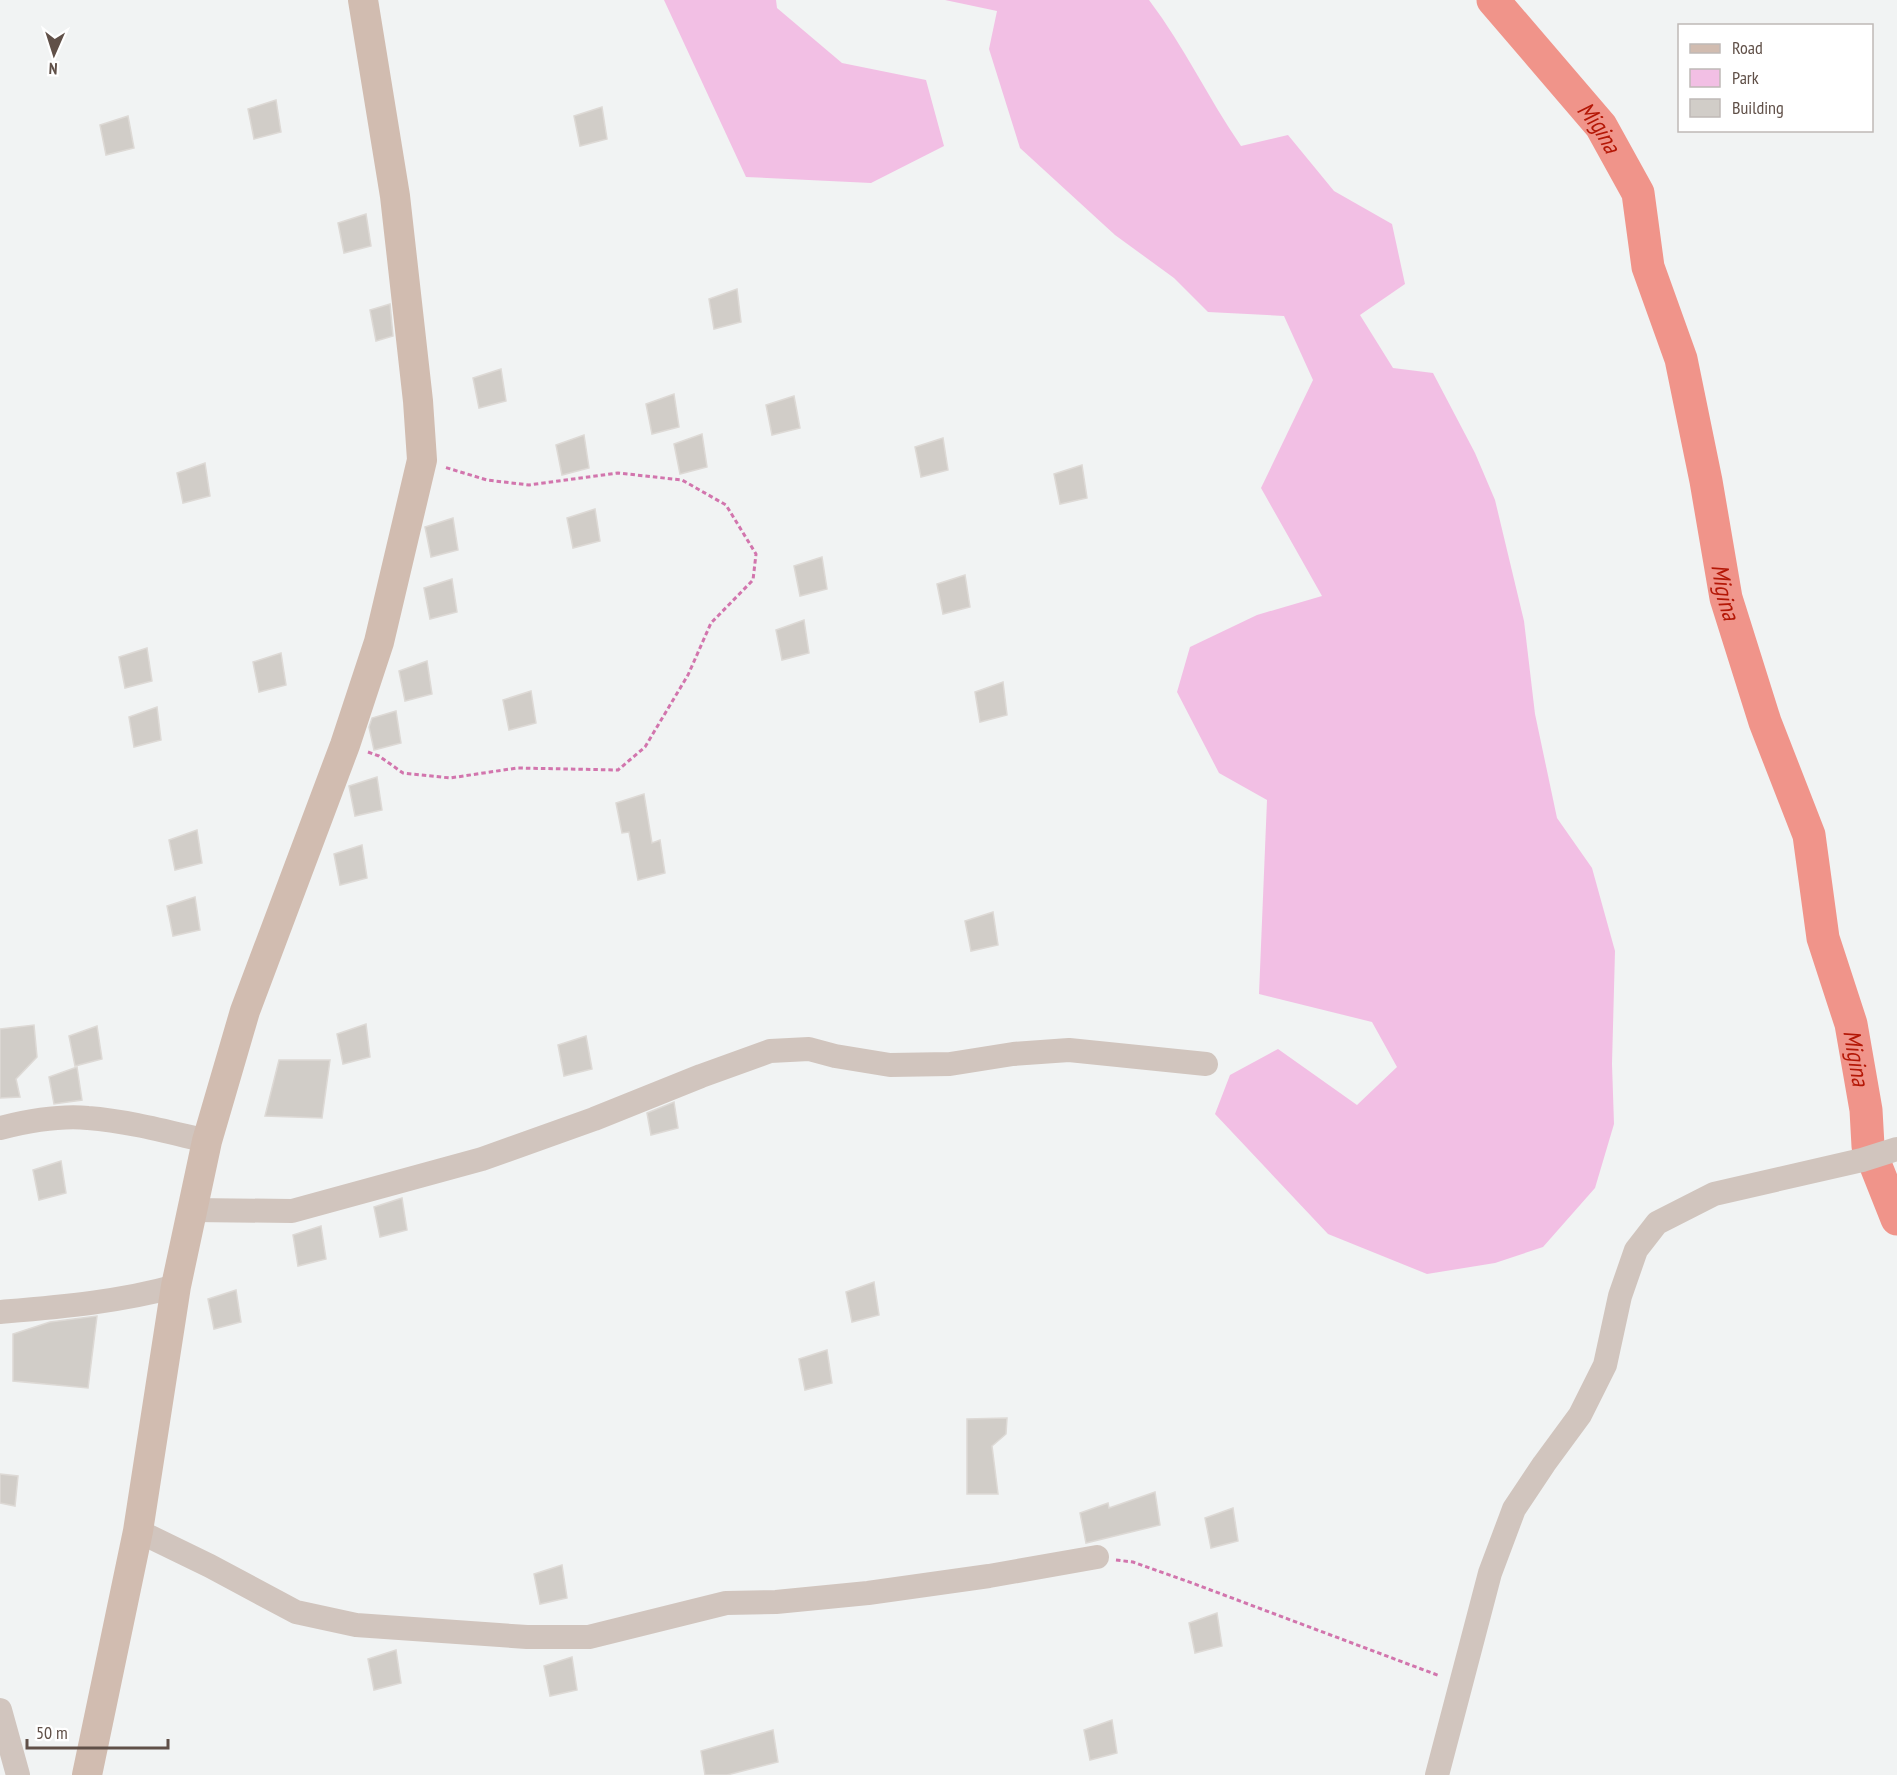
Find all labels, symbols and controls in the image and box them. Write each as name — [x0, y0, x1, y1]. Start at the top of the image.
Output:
north arrow — [24, 24, 84, 84]
legend — [1678, 24, 1873, 132]
text: Road — [1732, 36, 1763, 59]
text: N — [48, 59, 58, 79]
text: Park — [1732, 66, 1759, 89]
water label: Migina — [1571, 95, 1629, 159]
text: Building — [1732, 96, 1784, 119]
water label: Migina — [1705, 562, 1748, 625]
water label: Migina — [1837, 1027, 1877, 1089]
scale bar — [27, 1712, 168, 1750]
text: 50 m — [36, 1721, 68, 1744]

